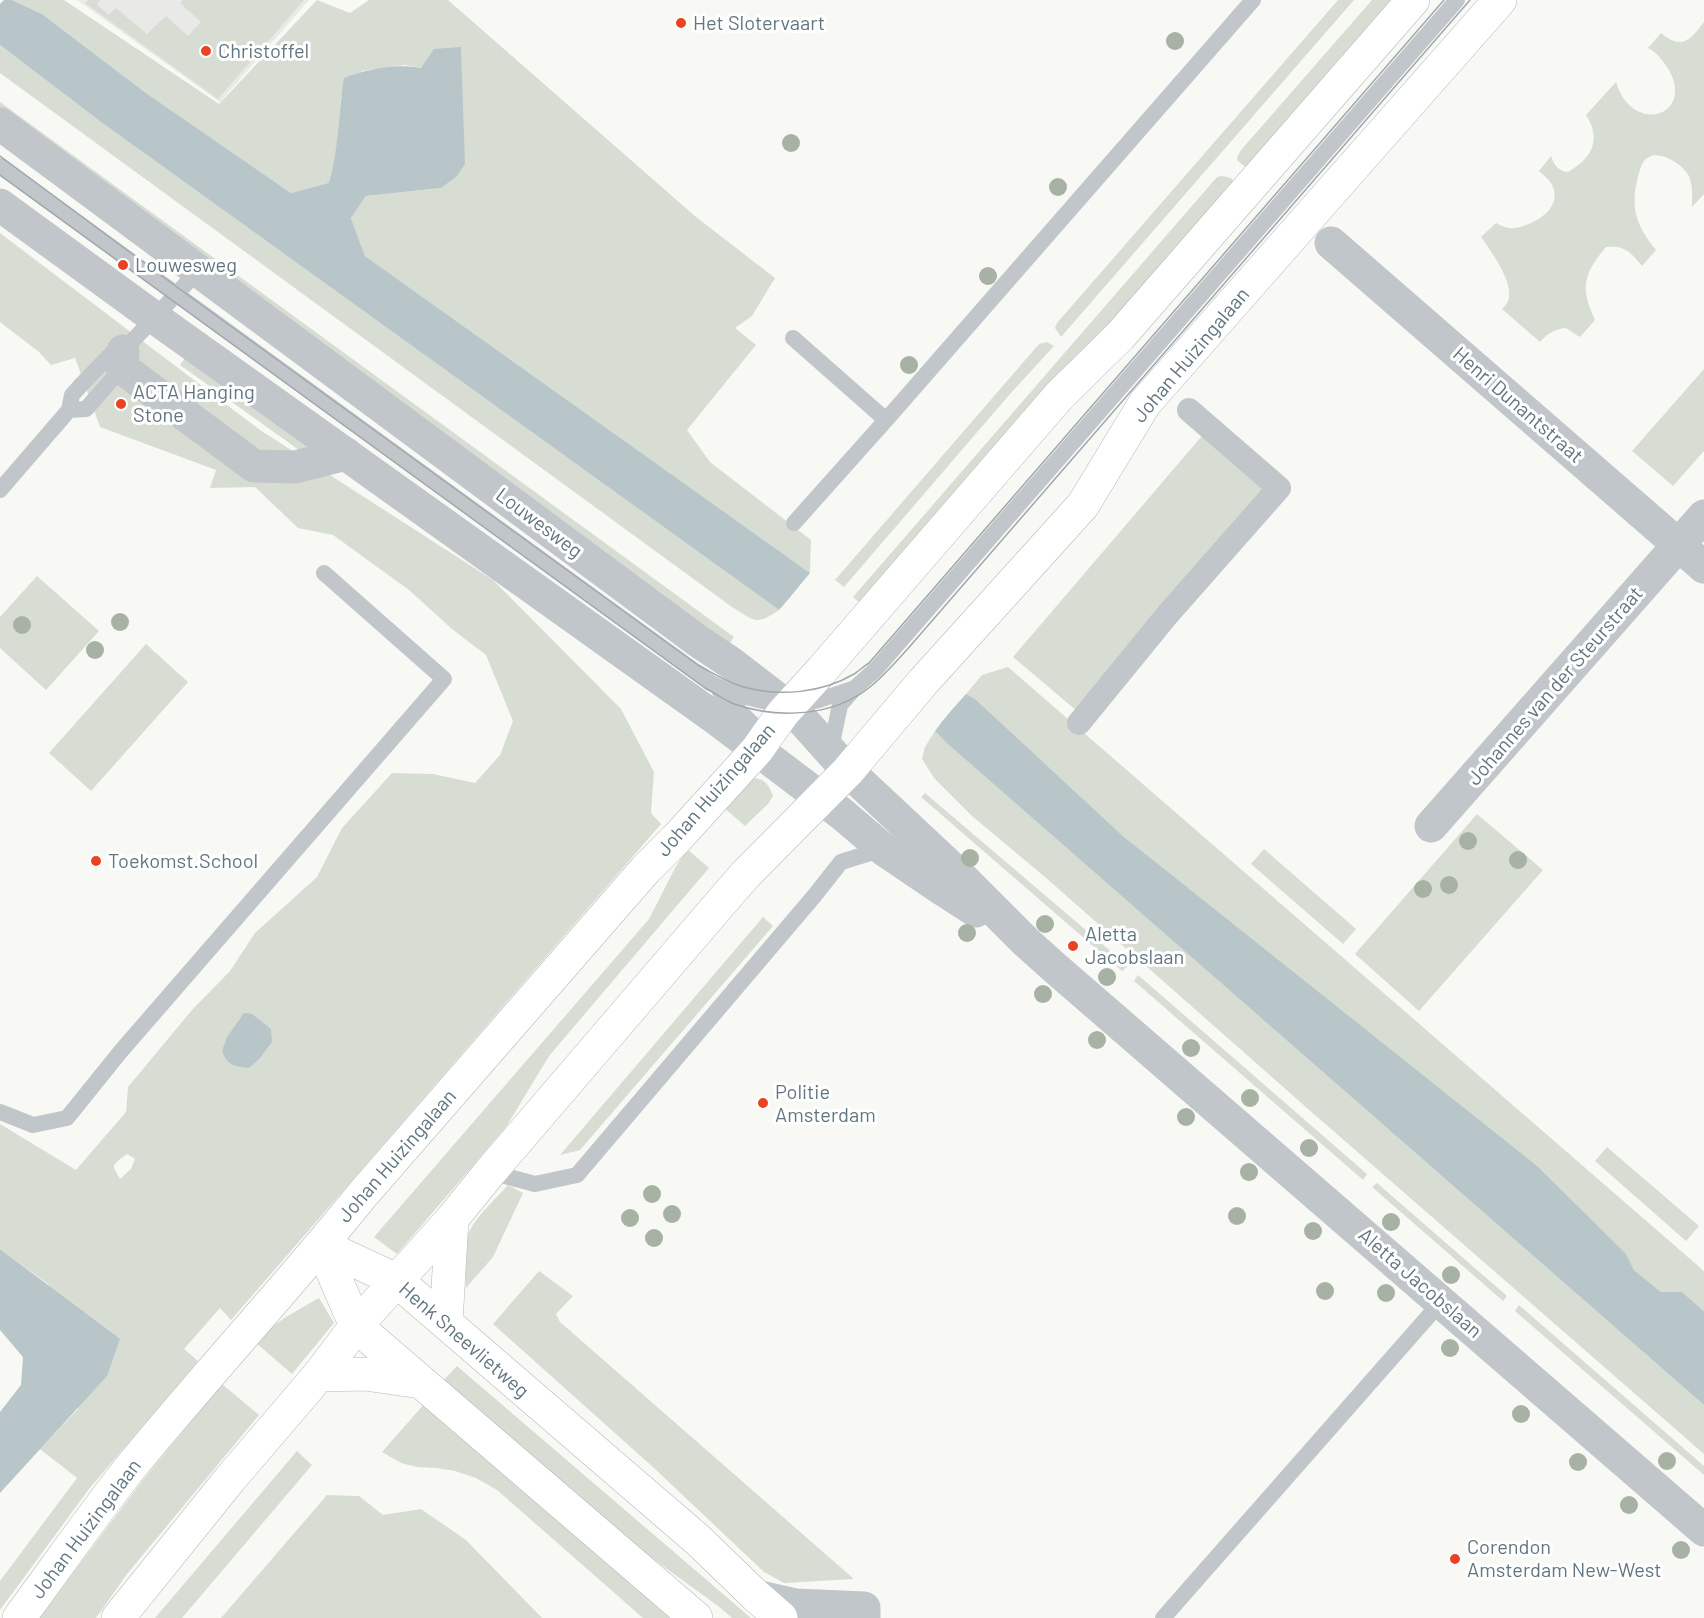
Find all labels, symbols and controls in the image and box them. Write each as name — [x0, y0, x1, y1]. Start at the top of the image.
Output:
place label: Het Slotervaart — [693, 11, 825, 35]
marker: Het Slotervaart — [674, 16, 688, 30]
place label: Christoffel — [218, 39, 309, 63]
marker: Christoffel — [199, 44, 213, 58]
place label: Louwesweg — [135, 253, 237, 277]
marker: Louwesweg — [116, 258, 130, 272]
street label: Johan Huizingalaan — [1128, 283, 1254, 427]
street label: Henri Dunantstraat — [1448, 342, 1588, 468]
place label: ACTA Hanging Stone — [133, 380, 255, 427]
marker: ACTA Hanging Stone — [114, 397, 128, 411]
street label: Louwesweg — [491, 483, 587, 563]
street label: Johannes van der Steurstraat — [1462, 582, 1648, 790]
street label: Johan Huizingalaan — [652, 718, 780, 862]
place label: Toekomst.School — [108, 849, 258, 873]
marker: Toekomst.School — [89, 854, 103, 868]
place label: Aletta Jacobslaan — [1085, 922, 1184, 969]
marker: Aletta Jacobslaan — [1066, 939, 1080, 953]
place label: Politie Amsterdam — [775, 1080, 876, 1127]
street label: Johan Huizingalaan — [333, 1084, 461, 1228]
marker: Politie Amsterdam — [756, 1096, 770, 1110]
street label: Aletta Jacobslaan — [1353, 1223, 1487, 1343]
street label: Henk Sneevlietweg — [394, 1277, 534, 1403]
street label: Johan Huizingalaan — [26, 1454, 146, 1604]
place label: Corendon Amsterdam New-West — [1467, 1535, 1662, 1582]
marker: Corendon Amsterdam New-West — [1448, 1552, 1462, 1566]

